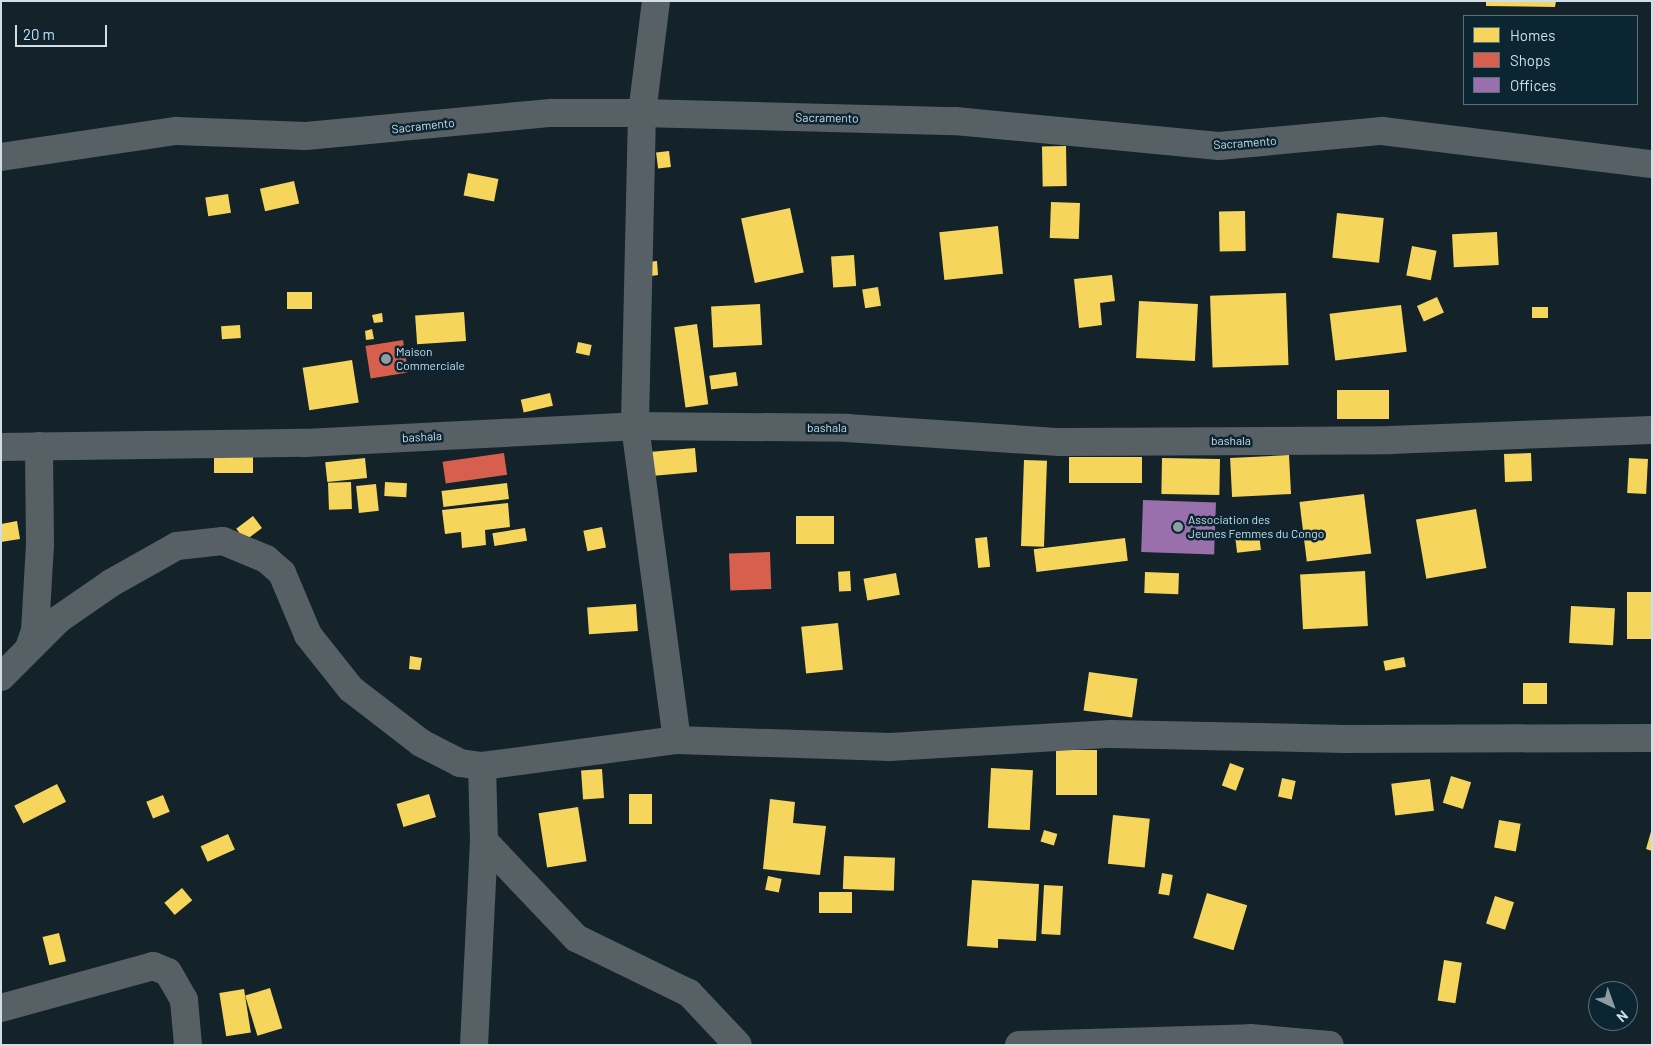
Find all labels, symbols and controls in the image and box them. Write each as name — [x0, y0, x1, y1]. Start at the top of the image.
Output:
scale bar — [18, 15, 110, 47]
legend — [1463, 15, 1638, 105]
text: 20 m — [23, 25, 55, 43]
text: Homes — [1510, 26, 1555, 44]
text: Shops — [1510, 51, 1550, 69]
text: Offices — [1510, 76, 1556, 94]
street label: Sacramento — [795, 110, 859, 126]
street label: Sacramento — [391, 116, 455, 136]
street label: Sacramento — [1213, 134, 1277, 152]
place label: Maison Commerciale — [396, 345, 465, 373]
marker: Maison Commerciale — [380, 353, 392, 365]
street label: bashala — [807, 421, 847, 435]
street label: bashala — [402, 429, 442, 445]
street label: bashala — [1211, 434, 1251, 448]
place label: Association des Jeunes Femmes du Congo — [1188, 513, 1324, 541]
marker: Association des Jeunes Femmes du Congo — [1172, 521, 1184, 533]
north arrow — [1588, 981, 1638, 1031]
text: N — [1614, 1007, 1632, 1026]

